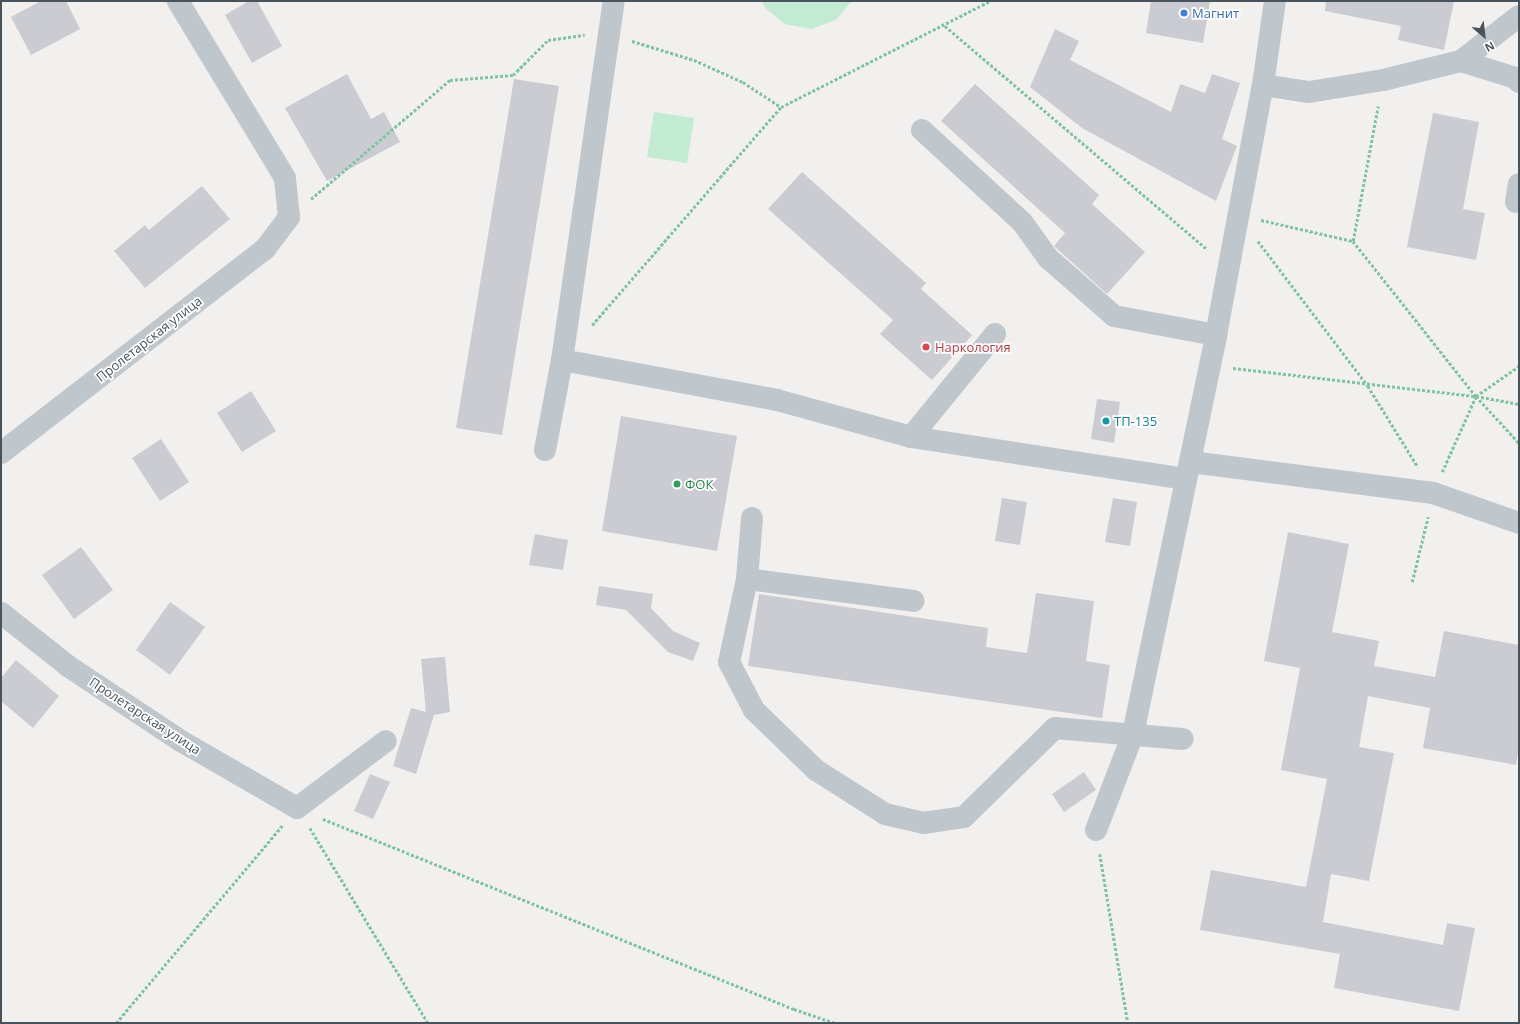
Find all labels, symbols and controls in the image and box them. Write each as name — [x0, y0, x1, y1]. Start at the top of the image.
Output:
place label: Магнит — [1192, 5, 1239, 21]
marker: Магнит — [1179, 8, 1189, 18]
north arrow — [1464, 16, 1504, 56]
text: N — [1482, 38, 1497, 56]
street label: Пролетарская улица — [93, 293, 205, 385]
place label: Наркология — [935, 339, 1011, 355]
marker: Наркология — [920, 341, 932, 353]
place label: ТП-135 — [1114, 413, 1157, 429]
marker: ТП-135 — [1101, 416, 1111, 426]
place label: ФОК — [685, 476, 713, 492]
marker: ФОК — [672, 479, 682, 489]
street label: Пролетарская улица — [86, 674, 204, 758]

